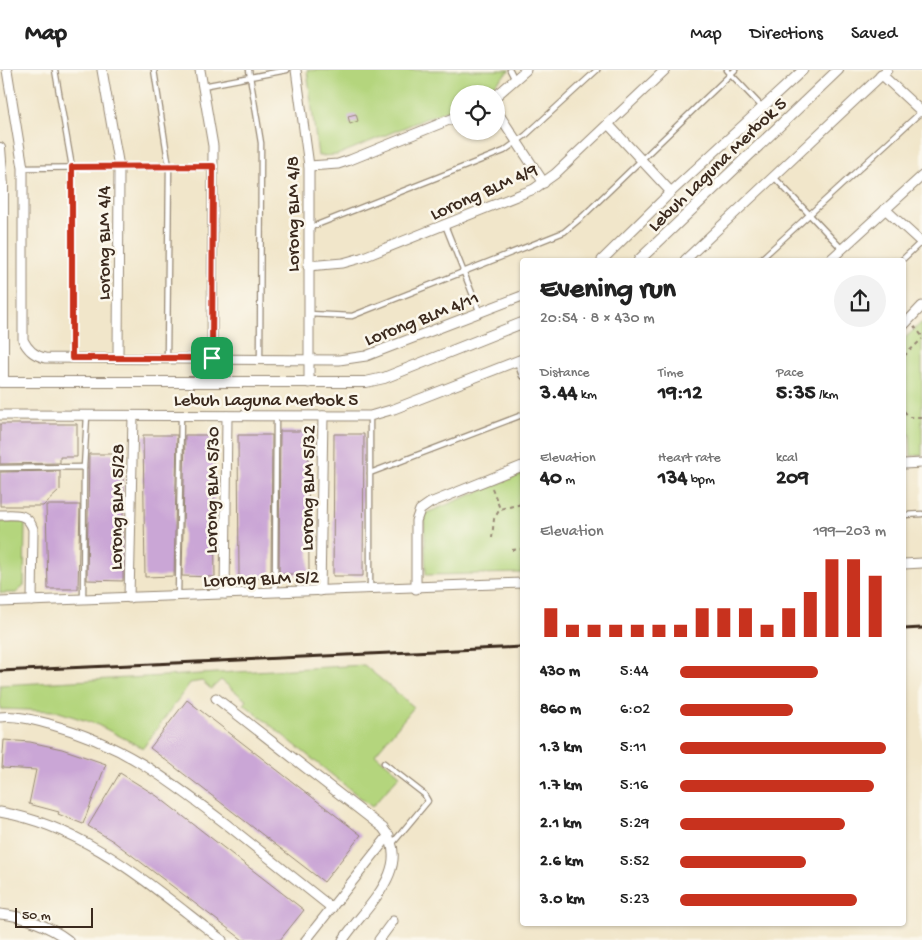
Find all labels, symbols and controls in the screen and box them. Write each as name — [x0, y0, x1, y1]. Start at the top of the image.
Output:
text: Map — [25, 20, 67, 49]
text: Map — [690, 24, 722, 45]
text: Directions — [750, 24, 823, 45]
text: Saved — [851, 24, 897, 45]
map controls — [450, 85, 505, 140]
button: locate — [450, 85, 505, 140]
street label: Lebuh Laguna Merbok 5 — [644, 93, 793, 238]
street label: Lorong BLM 4/8 — [283, 156, 306, 272]
street label: Lorong BLM 4/9 — [427, 159, 542, 227]
street label: Lorong BLM 4/4 — [94, 186, 117, 300]
text: Evening run — [540, 274, 676, 307]
button: share — [834, 275, 886, 327]
street label: Lorong BLM 4/11 — [362, 288, 483, 353]
text: 20:54 · 8 × 430 m — [540, 310, 655, 329]
pin — [191, 337, 233, 379]
icon: arrive — [198, 344, 226, 372]
text: Distance — [540, 365, 589, 382]
text: Time — [658, 365, 684, 382]
text: Pace — [776, 365, 803, 382]
text: 3.44 — [540, 382, 577, 407]
text: 19:12 — [658, 382, 702, 407]
text: 5:35 — [776, 382, 816, 407]
text: km — [577, 387, 597, 404]
text: /km — [816, 387, 838, 404]
street label: Lebuh Laguna Merbok 5 — [174, 390, 358, 413]
street label: Lorong BLM 5/32 — [297, 425, 322, 551]
street label: Lorong BLM 5/30 — [201, 426, 226, 554]
street label: Lorong BLM 5/28 — [106, 444, 131, 570]
text: Elevation — [540, 450, 596, 467]
text: Heart rate — [658, 450, 721, 467]
text: kcal — [776, 450, 798, 467]
text: 40 — [540, 467, 562, 492]
text: 134 — [658, 467, 687, 492]
text: 209 — [776, 467, 809, 492]
text: m — [562, 472, 575, 489]
text: bpm — [687, 472, 715, 489]
text: Elevation — [540, 523, 604, 542]
text: 199–203 m — [813, 523, 886, 542]
street label: Lorong BLM 5/2 — [203, 567, 319, 594]
text: 430 m — [540, 663, 580, 682]
text: 5:44 — [620, 663, 649, 682]
text: 860 m — [540, 701, 581, 720]
text: 6:02 — [620, 701, 650, 720]
text: 1.3 km — [540, 739, 582, 758]
text: 5:11 — [620, 739, 646, 758]
text: 1.7 km — [540, 777, 582, 796]
text: 5:16 — [620, 777, 648, 796]
text: 2.1 km — [540, 815, 582, 834]
text: 5:29 — [620, 815, 649, 834]
text: 2.6 km — [540, 853, 583, 872]
text: 5:52 — [620, 853, 650, 872]
text: 3.0 km — [540, 891, 585, 910]
text: 5:23 — [620, 891, 650, 910]
scale bar — [15, 905, 92, 928]
text: 50 m — [22, 908, 51, 925]

